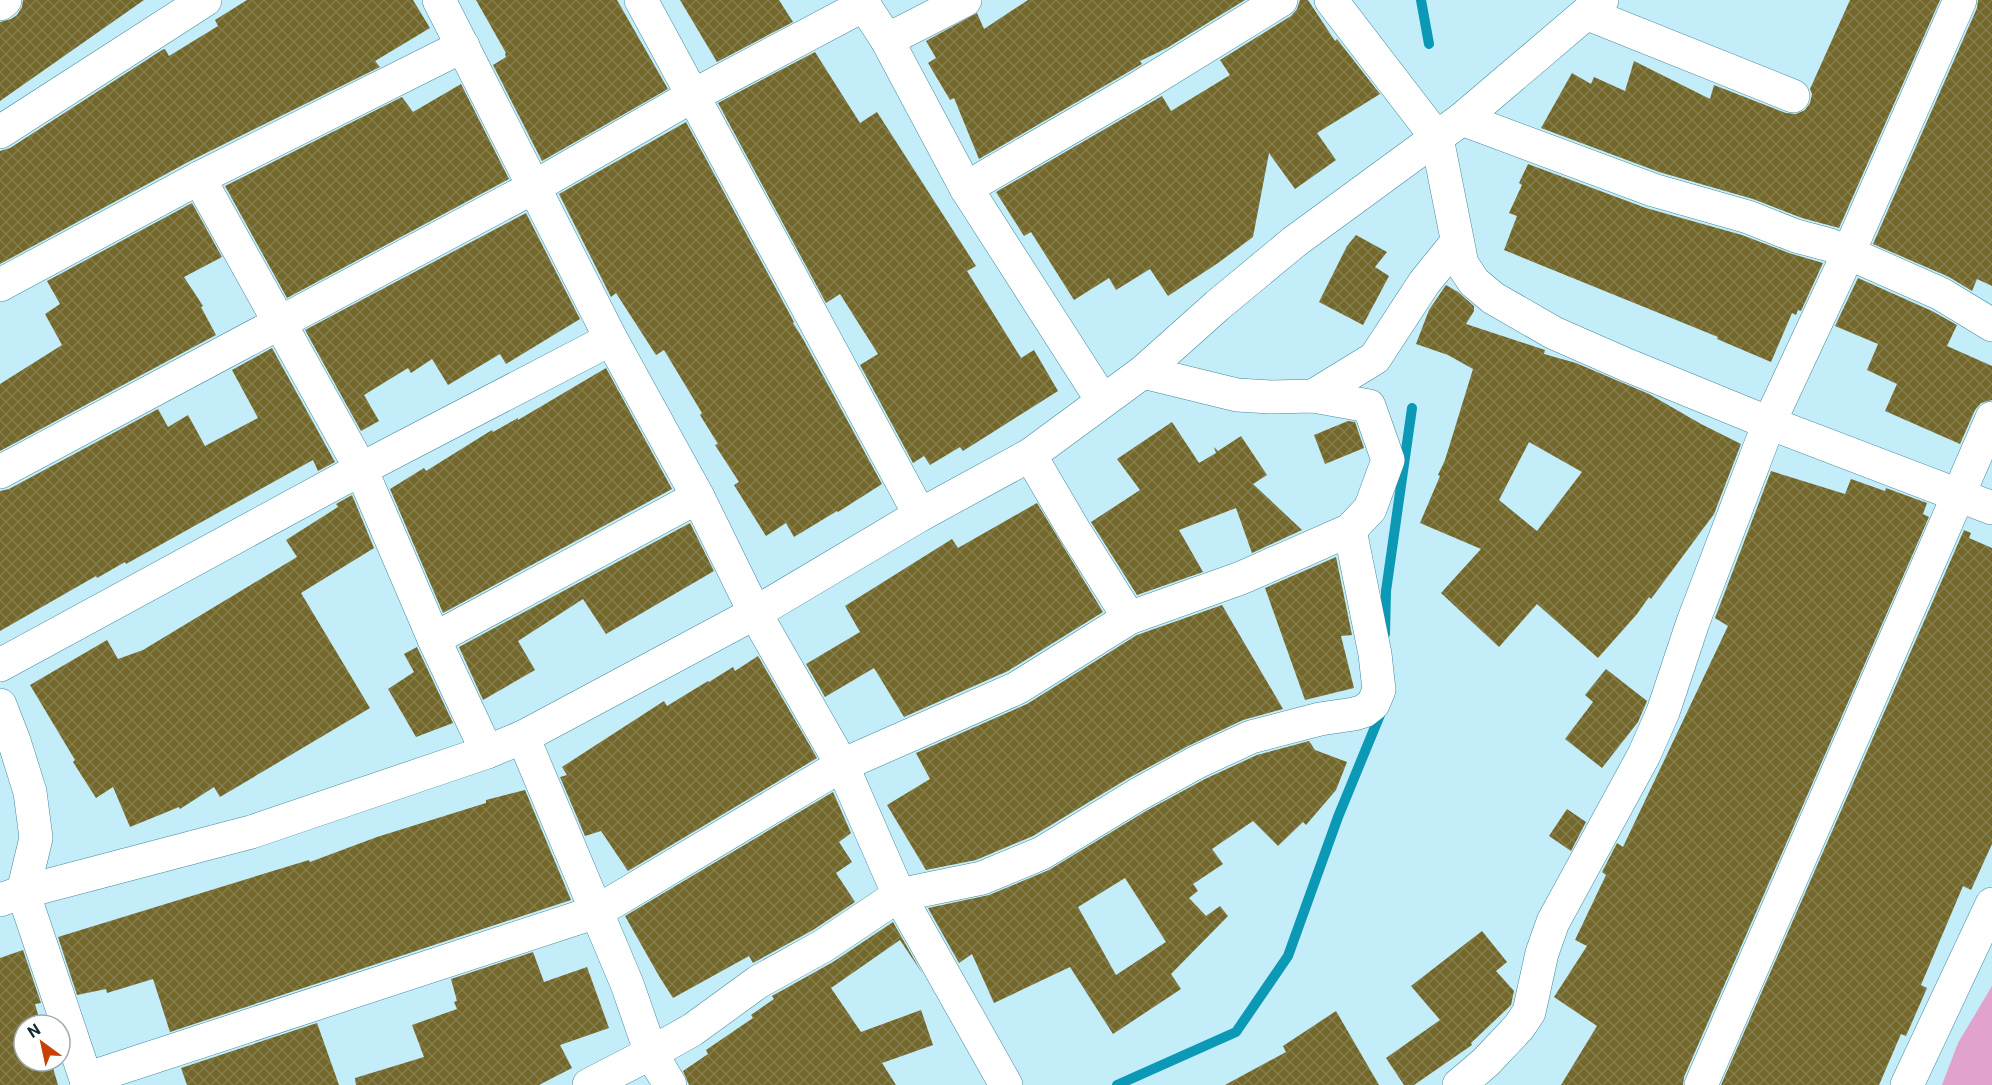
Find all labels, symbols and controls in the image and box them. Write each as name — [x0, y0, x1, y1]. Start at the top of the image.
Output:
north arrow — [12, 1013, 72, 1073]
text: N — [24, 1020, 44, 1042]

